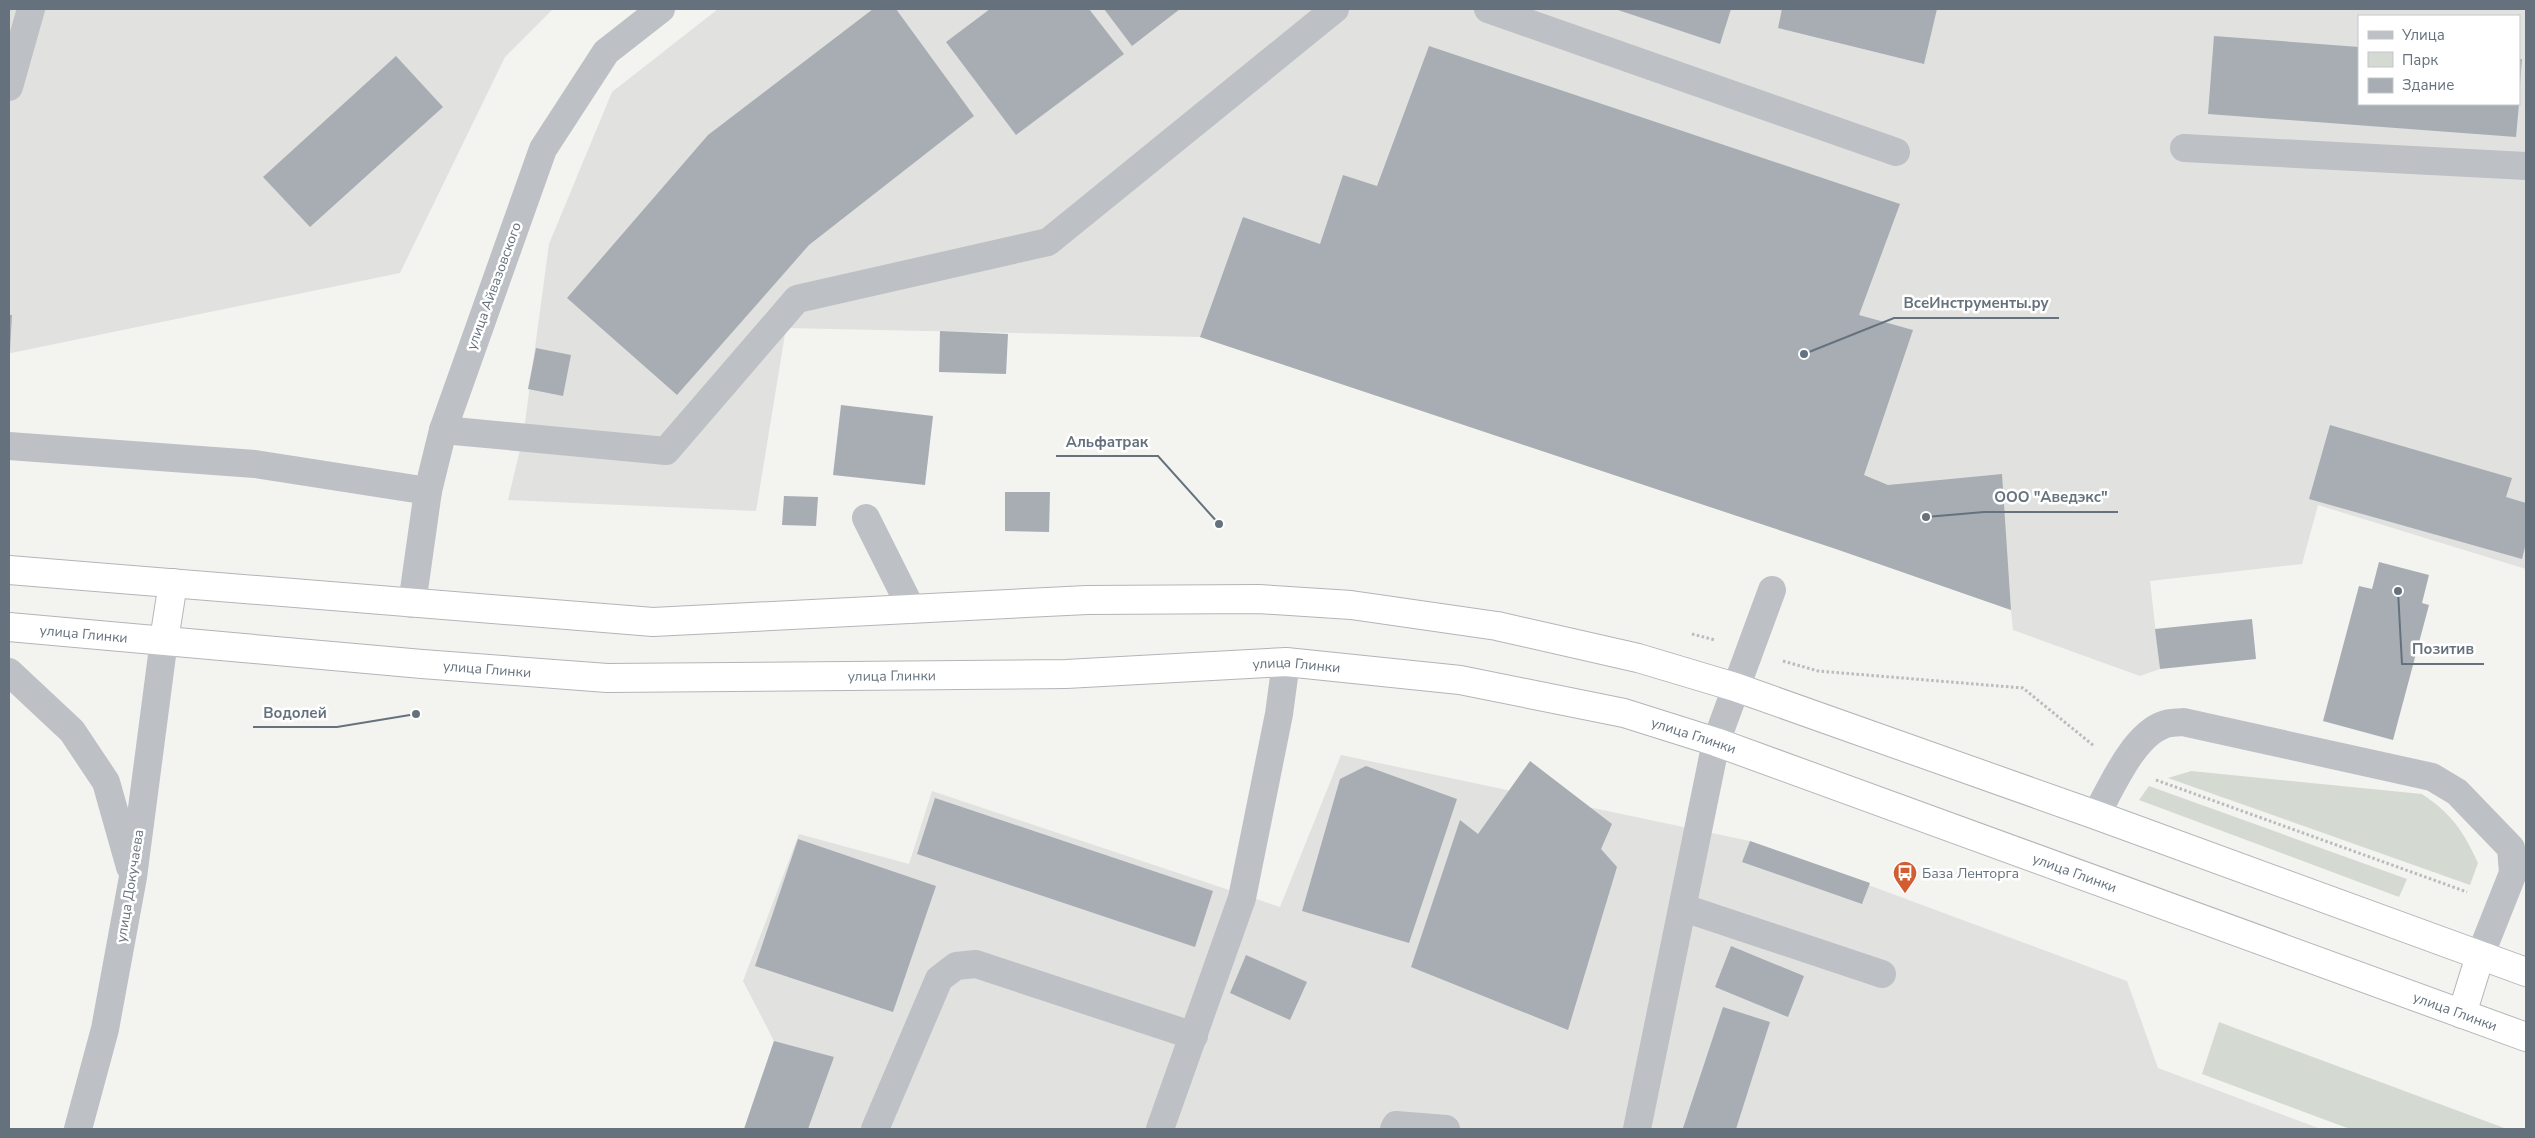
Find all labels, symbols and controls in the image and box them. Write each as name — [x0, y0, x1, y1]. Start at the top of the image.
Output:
legend — [2358, 15, 2520, 105]
text: Улица — [2401, 25, 2445, 45]
text: Парк — [2402, 50, 2438, 70]
text: Здание — [2402, 75, 2454, 95]
street label: улица Айвазовского — [462, 219, 526, 353]
callout: ВсеИнструменты.ру — [1894, 288, 2059, 318]
text: ВсеИнструменты.ру — [1903, 293, 2050, 313]
callout: Альфатрак — [1056, 426, 1158, 456]
text: Альфатрак — [1066, 432, 1149, 452]
callout: ООО "Аведэкс" — [1984, 482, 2118, 512]
text: ООО "Аведэкс" — [1994, 487, 2108, 507]
street label: улица Глинки — [39, 620, 129, 647]
callout: Позитив — [2402, 634, 2484, 664]
text: Позитив — [2412, 639, 2474, 659]
street label: улица Глинки — [1252, 652, 1341, 677]
street label: улица Глинки — [442, 656, 532, 682]
street label: улица Глинки — [848, 666, 936, 685]
callout: Водолей — [253, 697, 337, 727]
text: Водолей — [263, 703, 327, 723]
street label: улица Глинки — [1649, 713, 1739, 758]
street label: улица Докучаева — [112, 828, 148, 944]
street label: улица Глинки — [2030, 849, 2119, 897]
bus stop icon: База Ленторга — [1892, 860, 1918, 894]
place label: База Ленторга — [1922, 864, 2019, 883]
street label: улица Глинки — [2411, 987, 2500, 1035]

